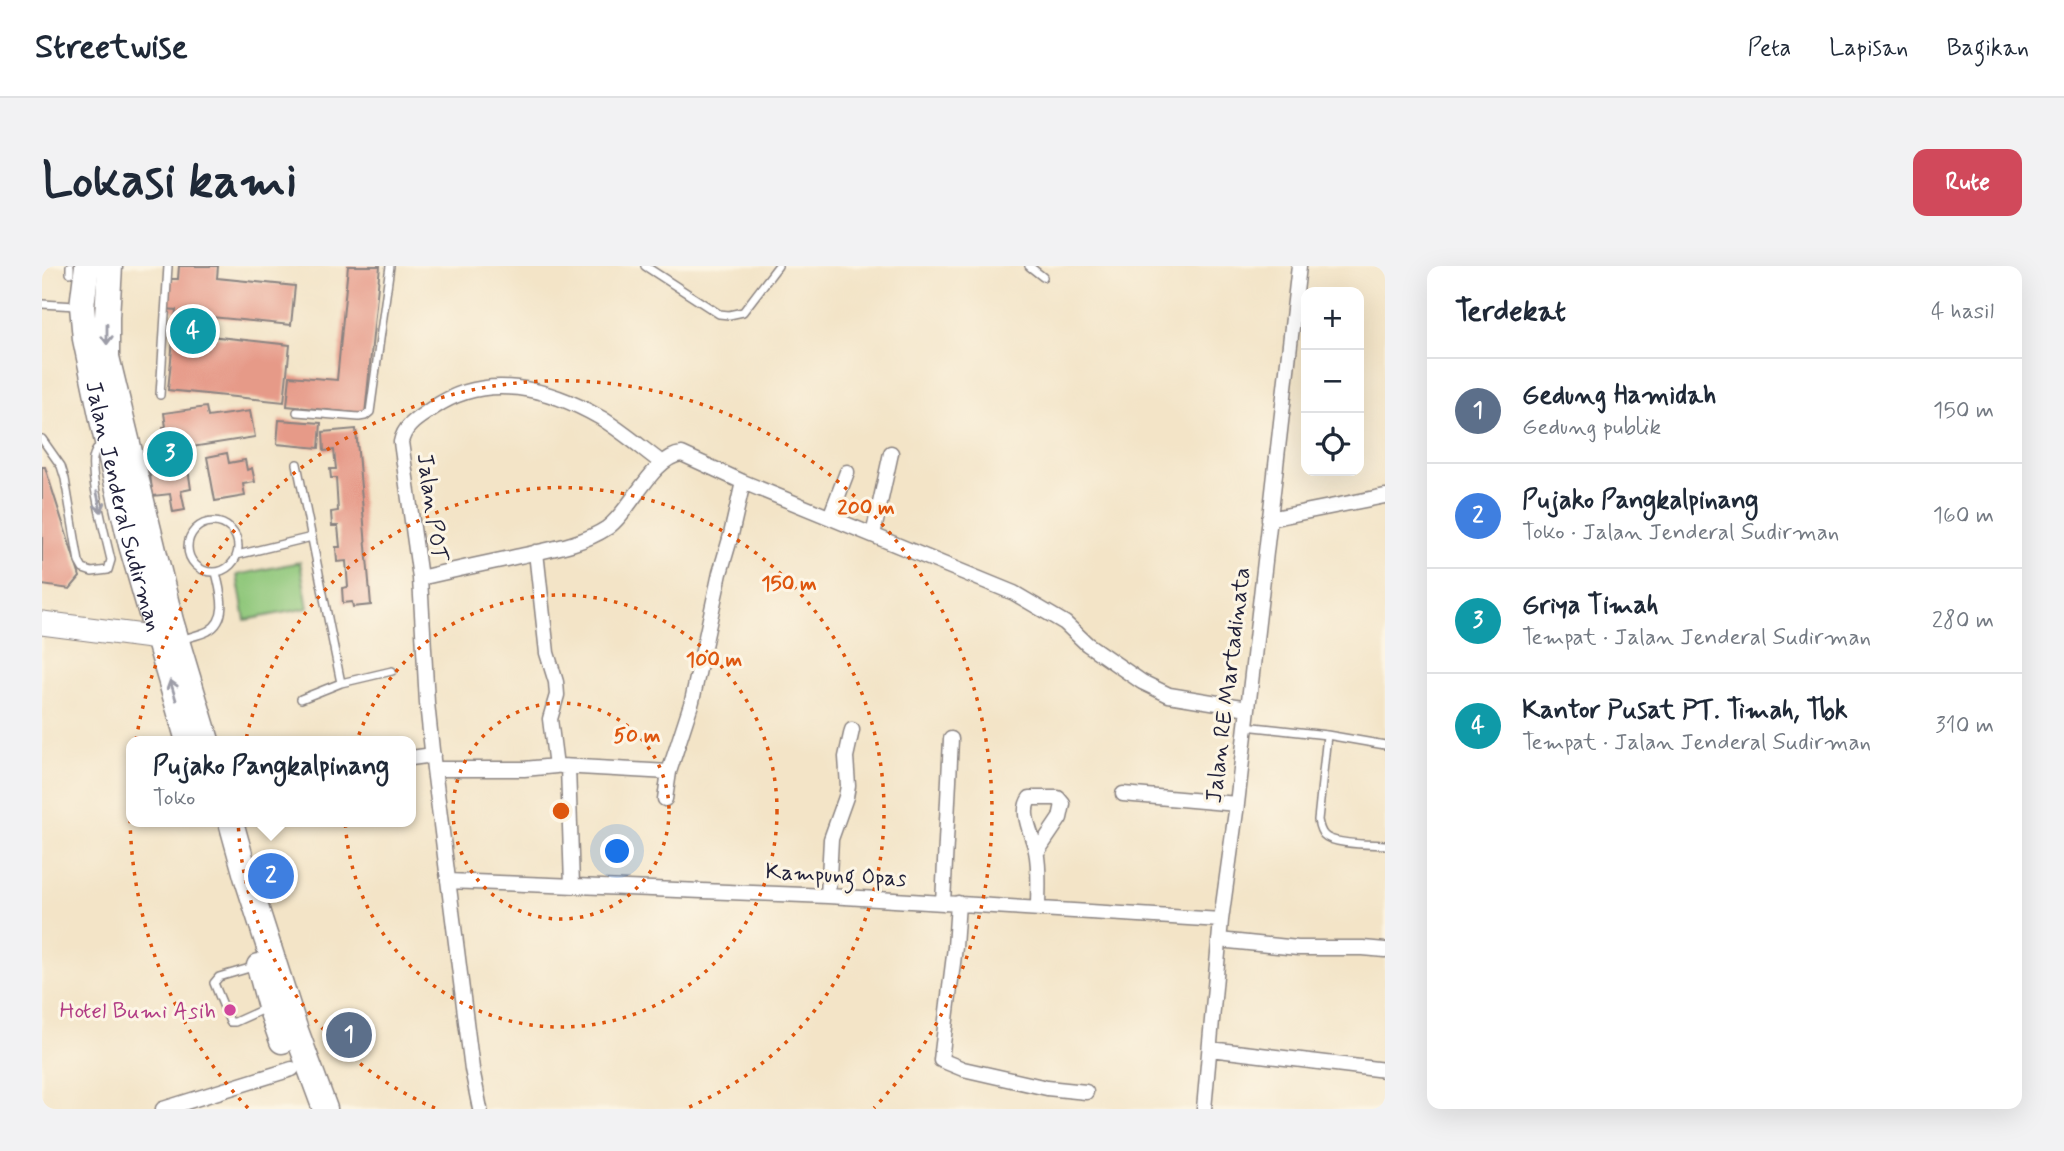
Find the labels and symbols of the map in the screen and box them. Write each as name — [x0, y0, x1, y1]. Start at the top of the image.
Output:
pin: 4 — [170, 305, 216, 357]
one-way arrow — [100, 322, 114, 345]
street label: Jalan Jenderal Sudirman — [77, 378, 168, 635]
pin: 3 — [147, 428, 193, 480]
street label: Jalan POT — [409, 451, 454, 564]
one-way arrow — [92, 490, 106, 513]
text: 200 m — [837, 494, 895, 522]
street label: Jalan RE Martadinata — [1200, 566, 1258, 805]
text: 150 m — [761, 570, 817, 598]
text: 100 m — [686, 646, 742, 674]
one-way arrow — [166, 679, 179, 701]
text: 50 m — [614, 722, 661, 750]
centre of rings — [549, 799, 573, 823]
your location — [600, 834, 634, 868]
pin: 2 — [248, 850, 294, 902]
street label: Kampung Opas — [764, 857, 907, 897]
place label: Hotel Bumi Asih — [60, 997, 216, 1027]
marker: Hotel Bumi Asih — [222, 1002, 238, 1018]
pin: 1 — [326, 1009, 372, 1061]

